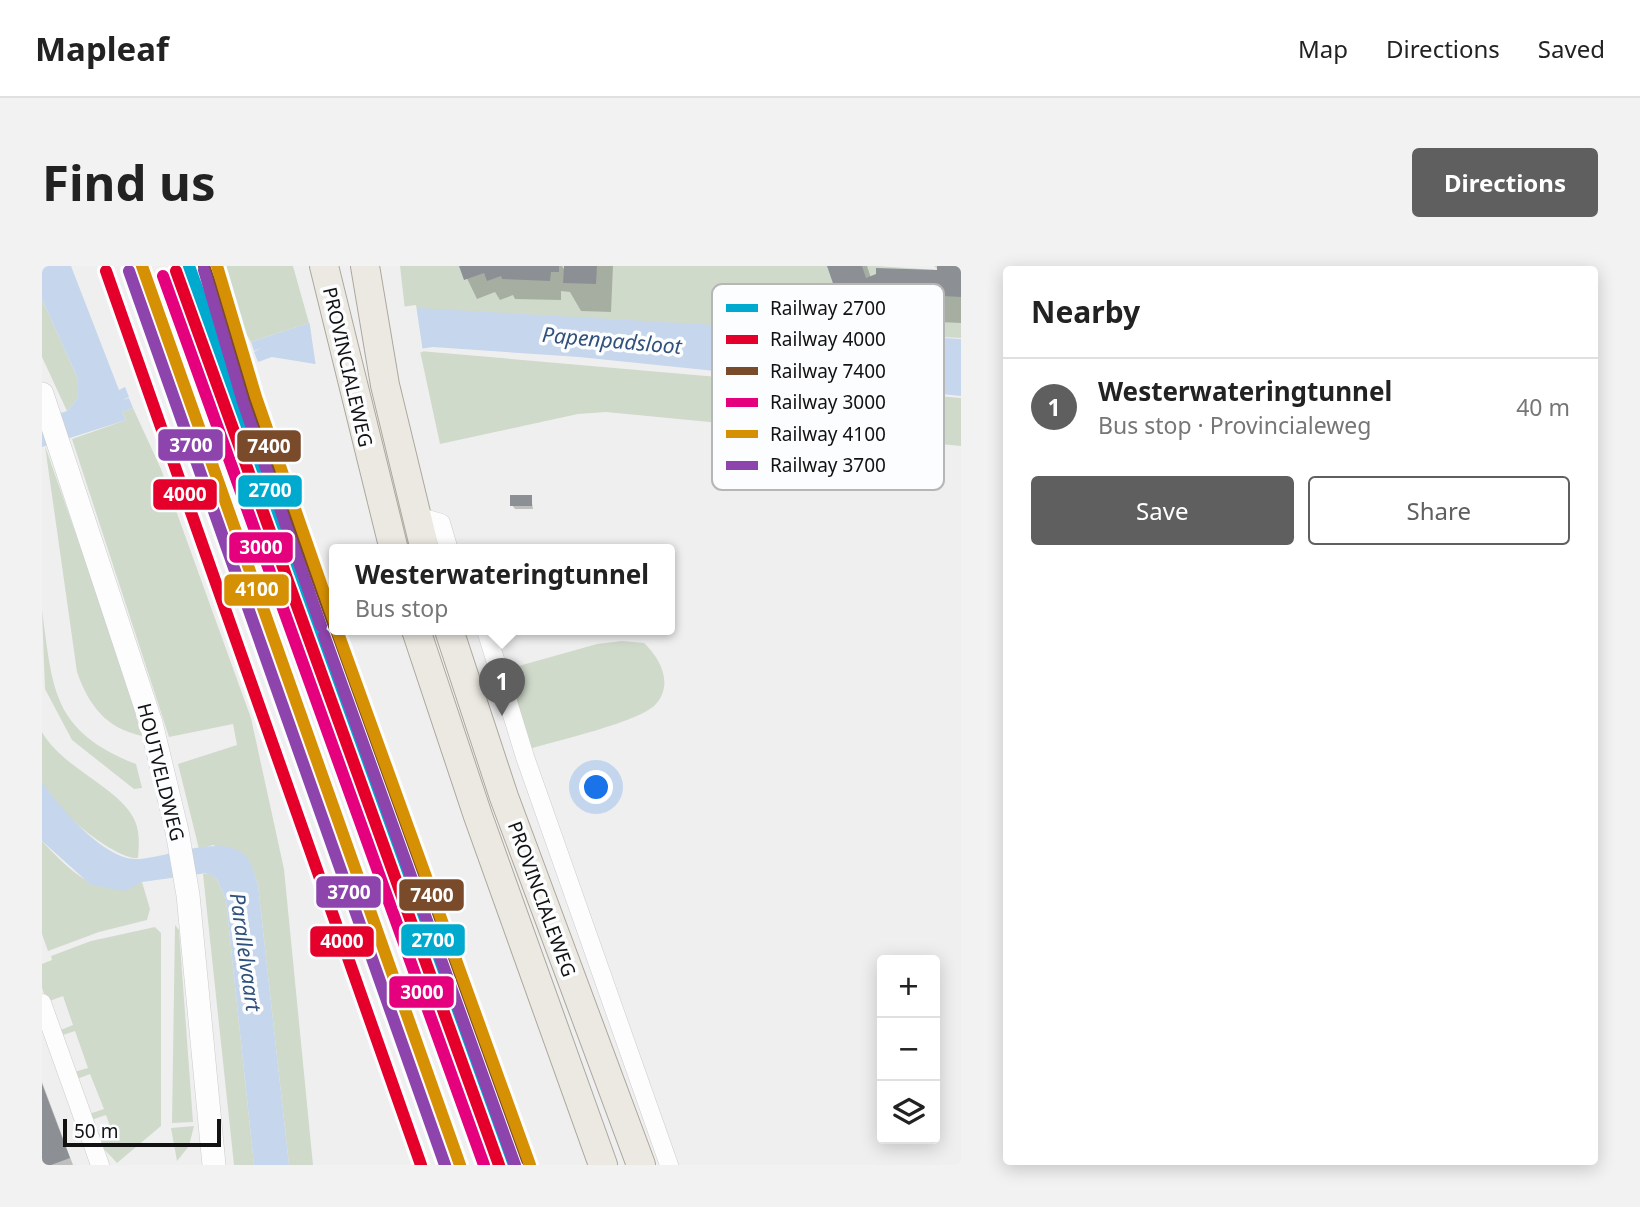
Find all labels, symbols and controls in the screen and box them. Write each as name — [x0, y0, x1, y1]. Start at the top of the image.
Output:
text: Mapleaf — [35, 26, 169, 71]
text: Map — [1298, 32, 1348, 65]
text: Directions — [1386, 32, 1500, 65]
text: Saved — [1538, 32, 1605, 65]
button: Directions — [1412, 148, 1598, 217]
text: Find us — [42, 149, 216, 215]
street label: PROVINCIALEWEG — [317, 284, 379, 450]
legend — [712, 284, 944, 490]
text: Nearby — [1031, 291, 1140, 332]
text: Railway 2700 — [770, 295, 886, 321]
water label: Papenpadsloot — [541, 320, 684, 360]
text: Railway 4000 — [770, 326, 886, 352]
text: Railway 7400 — [770, 358, 886, 384]
text: Westerwateringtunnel — [1098, 373, 1392, 409]
text: Railway 3000 — [770, 389, 886, 415]
text: 1 — [1047, 391, 1061, 423]
text: 40 m — [1516, 391, 1570, 423]
text: Bus stop · Provincialeweg — [1098, 409, 1371, 441]
text: Railway 4100 — [770, 421, 886, 447]
line badge: 3700 — [157, 428, 224, 462]
line badge: 7400 — [236, 429, 302, 463]
text: 3700 — [169, 432, 213, 458]
text: 7400 — [247, 433, 291, 459]
text: Railway 3700 — [770, 452, 886, 478]
line badge: 2700 — [237, 474, 303, 508]
button: Save — [1031, 476, 1294, 545]
button: Share — [1308, 476, 1570, 545]
text: 2700 — [248, 477, 292, 503]
line badge: 4000 — [152, 478, 218, 511]
text: 4000 — [163, 481, 207, 507]
line badge: 3000 — [228, 531, 294, 564]
text: 3000 — [239, 534, 283, 560]
popup — [329, 544, 675, 635]
text: Westerwateringtunnel — [355, 556, 649, 592]
line badge: 4100 — [223, 573, 290, 607]
text: 4100 — [235, 576, 279, 602]
text: Bus stop — [355, 592, 448, 624]
pin: 1 — [479, 658, 525, 716]
street label: HOUTVELDWEG — [131, 700, 191, 844]
your location — [579, 770, 613, 804]
street label: PROVINCIALEWEG — [502, 818, 582, 980]
line badge: 3700 — [315, 875, 382, 909]
line badge: 7400 — [398, 878, 465, 912]
text: 3700 — [327, 879, 371, 905]
text: 7400 — [410, 882, 454, 908]
water label: Parallelvaart — [224, 891, 268, 1014]
line badge: 2700 — [400, 923, 466, 957]
line badge: 4000 — [309, 925, 375, 958]
text: 2700 — [411, 927, 455, 953]
text: 4000 — [320, 928, 364, 954]
map controls — [877, 955, 940, 1144]
button: + — [877, 955, 940, 1018]
line badge: 3000 — [388, 975, 455, 1009]
text: 3000 — [400, 979, 444, 1005]
button: − — [877, 1018, 940, 1081]
button: layers — [877, 1081, 940, 1144]
scale bar — [63, 1116, 220, 1148]
text: 50 m — [74, 1118, 118, 1144]

